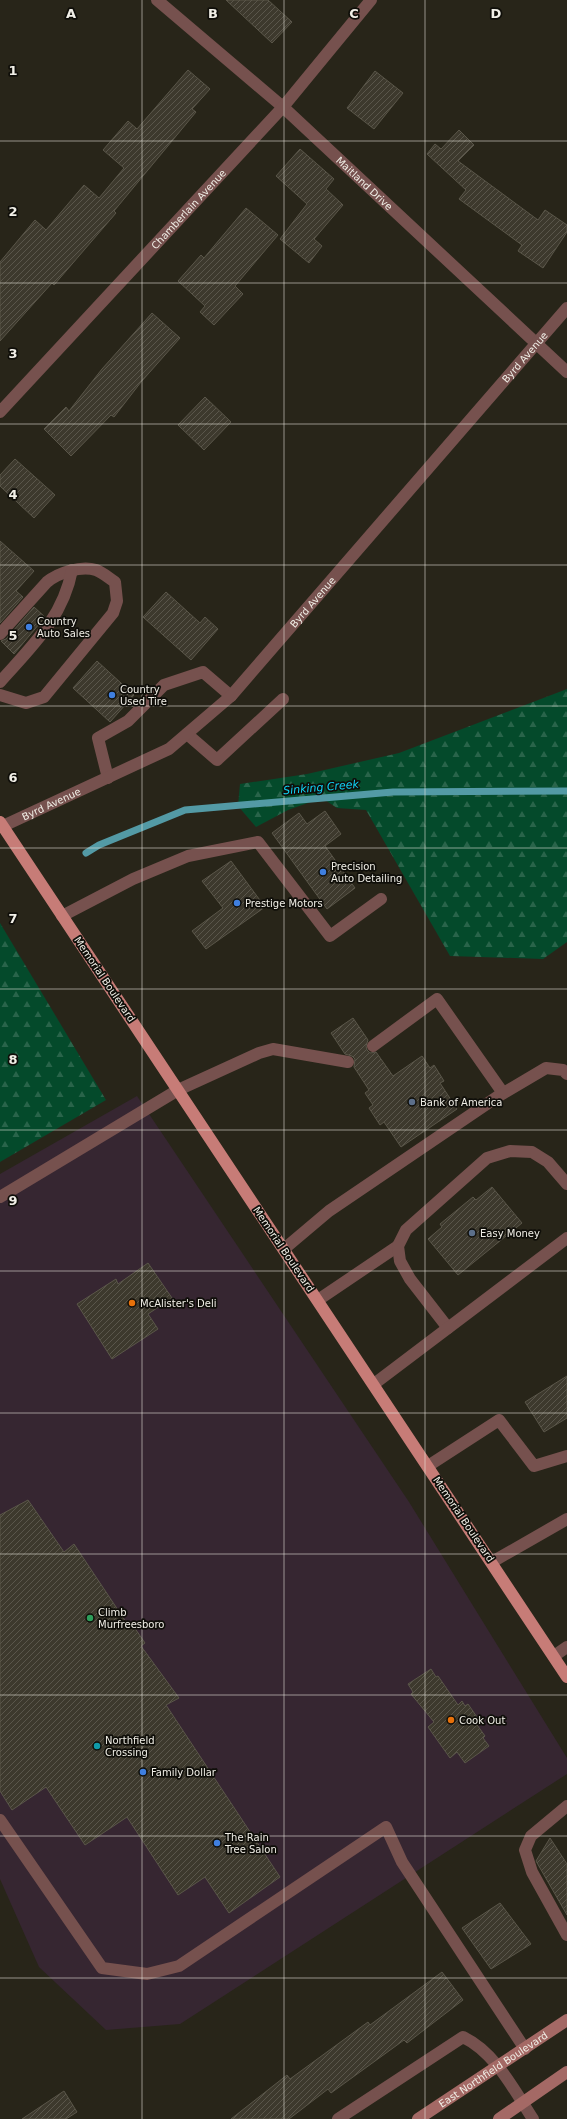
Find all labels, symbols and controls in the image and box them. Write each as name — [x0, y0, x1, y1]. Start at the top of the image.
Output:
text: A — [66, 6, 76, 21]
text: B — [208, 6, 218, 21]
text: C — [349, 6, 359, 21]
text: D — [491, 6, 502, 21]
text: 1 — [8, 63, 18, 78]
street label: Maitland Drive — [334, 155, 395, 212]
street label: Chamberlain Avenue — [149, 167, 228, 251]
text: 2 — [8, 204, 18, 219]
street label: Byrd Avenue — [500, 330, 550, 385]
text: 3 — [8, 346, 18, 361]
text: 4 — [8, 487, 18, 502]
street label: Byrd Avenue — [288, 575, 338, 630]
place label: Country Auto Sales — [37, 616, 90, 639]
marker: Country Auto Sales — [24, 622, 34, 632]
text: 5 — [8, 628, 18, 643]
place label: Country Used Tire — [120, 684, 167, 707]
marker: Country Used Tire — [107, 690, 117, 700]
text: 6 — [8, 770, 18, 785]
water label: Sinking Creek — [283, 778, 360, 797]
street label: Byrd Avenue — [20, 786, 82, 822]
place label: Precision Auto Detailing — [331, 861, 402, 884]
marker: Precision Auto Detailing — [318, 867, 328, 877]
marker: Prestige Motors — [232, 898, 242, 908]
place label: Prestige Motors — [245, 898, 323, 909]
text: 7 — [8, 911, 18, 926]
street label: Memorial Boulevard — [72, 935, 137, 1024]
text: 8 — [8, 1052, 18, 1067]
marker: Bank of America — [407, 1097, 417, 1107]
place label: Bank of America — [420, 1097, 502, 1108]
text: 9 — [8, 1193, 18, 1208]
street label: Memorial Boulevard — [251, 1205, 316, 1294]
marker: Easy Money — [467, 1228, 477, 1238]
place label: Easy Money — [480, 1228, 540, 1239]
marker: McAlister's Deli — [127, 1298, 137, 1308]
place label: McAlister's Deli — [140, 1298, 216, 1309]
street label: Memorial Boulevard — [431, 1475, 496, 1564]
place label: Climb Murfreesboro — [98, 1607, 164, 1630]
marker: Climb Murfreesboro — [85, 1613, 95, 1623]
marker: Cook Out — [446, 1715, 456, 1725]
place label: Cook Out — [459, 1715, 505, 1726]
place label: Northfield Crossing — [105, 1735, 155, 1758]
marker: Northfield Crossing — [92, 1741, 102, 1751]
marker: Family Dollar — [138, 1767, 148, 1777]
place label: Family Dollar — [151, 1767, 217, 1778]
place label: The Rain Tree Salon — [224, 1832, 277, 1855]
marker: The Rain Tree Salon — [212, 1838, 222, 1848]
street label: East Northfield Boulevard — [437, 2030, 550, 2110]

